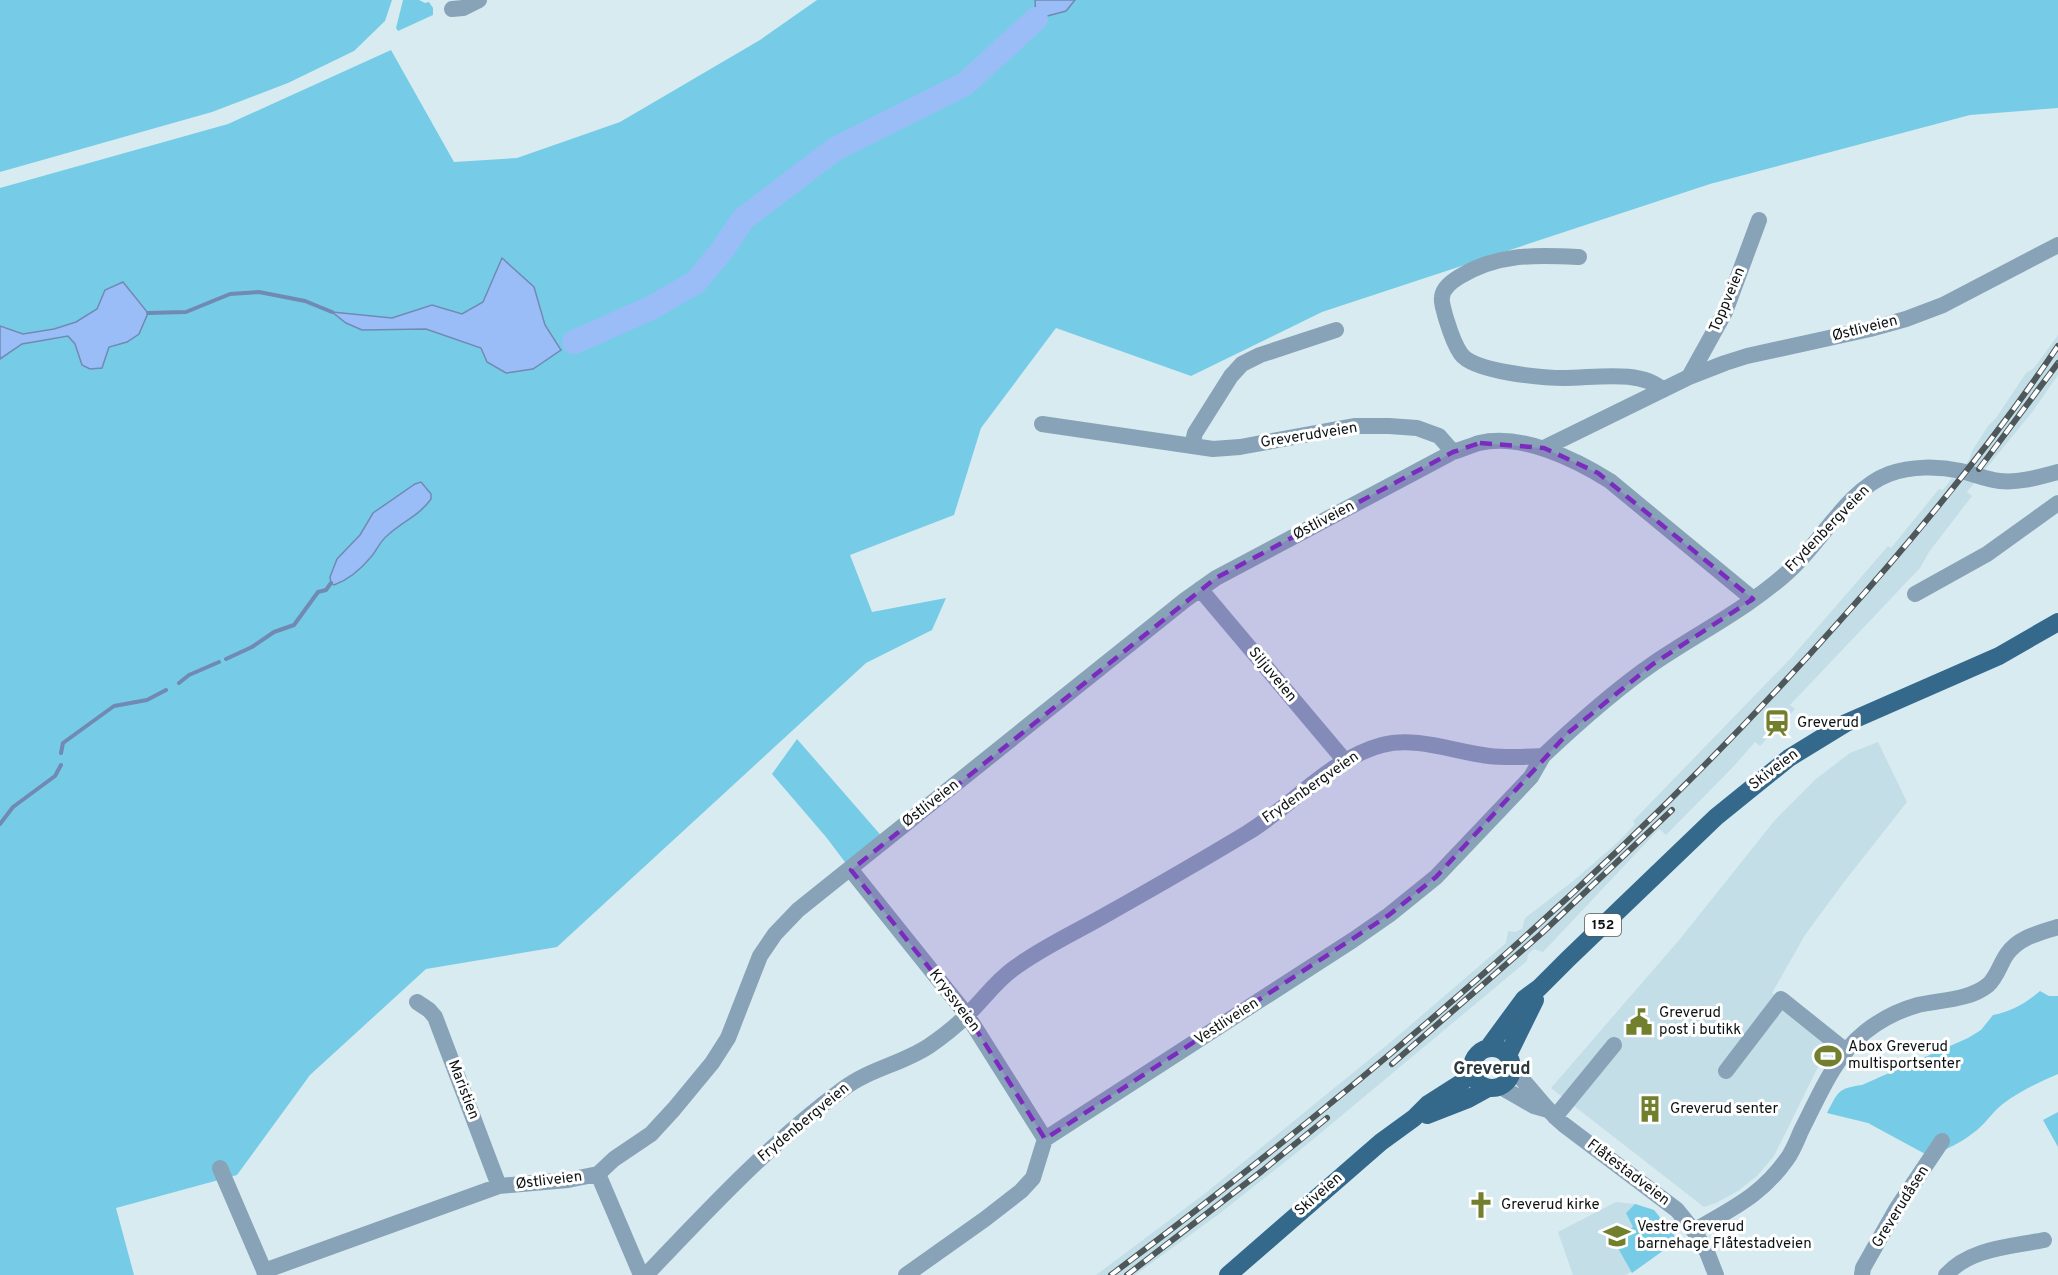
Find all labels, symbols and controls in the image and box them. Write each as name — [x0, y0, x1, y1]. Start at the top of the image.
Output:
street label: Toppveien — [1706, 265, 1750, 335]
street label: Østliveien — [1830, 312, 1900, 346]
street label: Greverudveien — [1259, 419, 1359, 453]
street label: Frydenbergveien — [1782, 482, 1874, 576]
street label: Østliveien — [1290, 497, 1358, 545]
street label: Siljuveien — [1244, 644, 1300, 706]
station icon: Greverud — [1762, 708, 1792, 738]
place label: Greverud — [1797, 714, 1859, 733]
street label: Skiveien — [1746, 745, 1802, 795]
street label: Frydenbergveien — [1259, 748, 1363, 828]
street label: Østliveien — [899, 776, 963, 832]
road number: 152 — [1585, 914, 1621, 936]
street label: Kryssveien — [924, 966, 984, 1036]
street label: Vestliveien — [1191, 994, 1263, 1050]
place label: Greverud post i butikk — [1659, 1004, 1741, 1040]
public building icon: Greverud post i butikk — [1624, 1007, 1654, 1037]
place label: Abox Greverud multisportsenter — [1848, 1038, 1961, 1074]
sports icon: Abox Greverud multisportsenter — [1813, 1041, 1843, 1071]
street label: Maristien — [443, 1058, 483, 1122]
district label: Greverud — [1453, 1058, 1531, 1081]
street label: Frydenbergveien — [754, 1079, 854, 1167]
building icon: Greverud senter — [1635, 1094, 1665, 1124]
place label: Greverud senter — [1670, 1100, 1778, 1119]
street label: Flåtestadveien — [1583, 1136, 1673, 1210]
street label: Greverudåsen — [1868, 1162, 1934, 1252]
street label: Østliveien — [515, 1168, 583, 1194]
street label: Skiveien — [1291, 1169, 1347, 1221]
church icon: Greverud kirke — [1466, 1190, 1496, 1220]
place label: Greverud kirke — [1501, 1196, 1600, 1215]
place label: Vestre Greverud barnehage Flåtestadveien — [1637, 1218, 1812, 1254]
school or university icon: Vestre Greverud barnehage Flåtestadveien — [1602, 1221, 1632, 1251]

